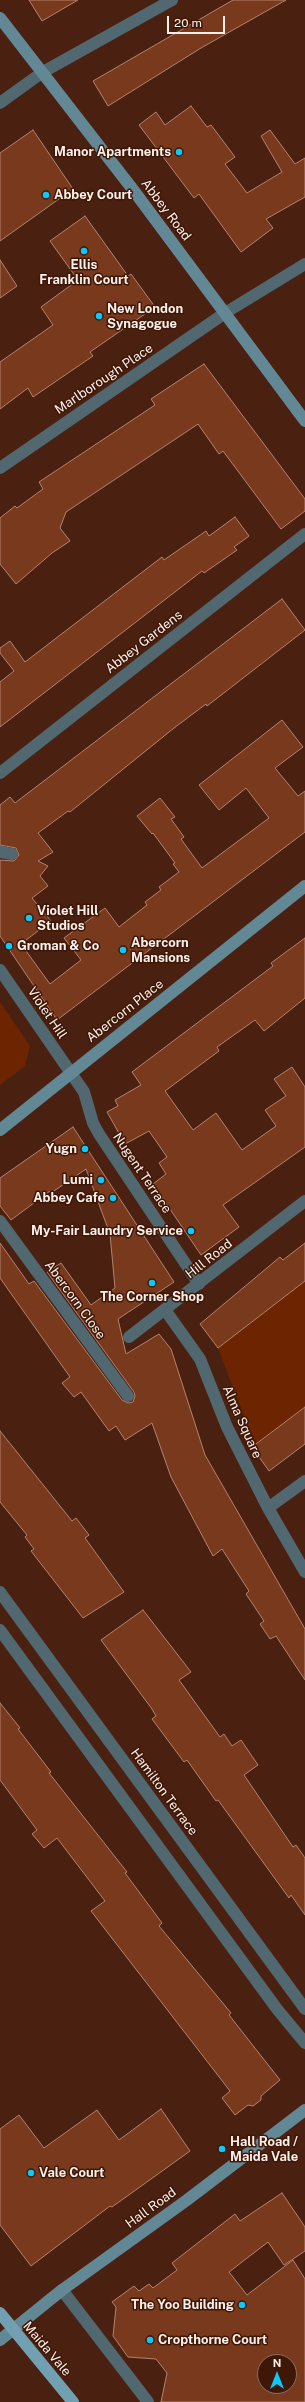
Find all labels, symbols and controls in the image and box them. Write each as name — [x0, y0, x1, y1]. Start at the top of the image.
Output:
scale bar — [169, 8, 227, 34]
text: 20 m — [174, 16, 202, 30]
place label: Manor Apartments — [54, 144, 171, 160]
marker: Manor Apartments — [174, 147, 184, 157]
street label: Abbey Road — [138, 176, 194, 244]
place label: Abbey Court — [54, 187, 132, 203]
marker: Abbey Court — [41, 190, 51, 200]
marker: Ellis Franklin Court — [79, 246, 89, 256]
place label: Ellis Franklin Court — [39, 257, 129, 288]
place label: New London Synagogue — [107, 301, 183, 332]
marker: New London Synagogue — [94, 311, 104, 321]
street label: Marlborough Place — [52, 340, 156, 418]
street label: Abbey Gardens — [103, 607, 185, 677]
place label: Violet Hill Studios — [37, 903, 98, 934]
marker: Violet Hill Studios — [24, 913, 34, 923]
place label: Abercorn Mansions — [131, 935, 190, 966]
place label: Groman & Co — [17, 938, 99, 954]
marker: Groman & Co — [4, 941, 14, 951]
marker: Abercorn Mansions — [118, 945, 128, 955]
street label: Abercorn Place — [83, 976, 167, 1046]
street label: Violet Hill — [24, 984, 70, 1042]
street label: Nugent Terrace — [109, 1130, 175, 1216]
place label: Yugn — [46, 1141, 77, 1157]
marker: Yugn — [80, 1144, 90, 1154]
place label: Lumi — [62, 1172, 93, 1188]
marker: Lumi — [96, 1175, 106, 1185]
place label: Abbey Cafe — [33, 1190, 105, 1206]
marker: Abbey Cafe — [108, 1193, 118, 1203]
place label: My-Fair Laundry Service — [31, 1223, 183, 1239]
marker: My-Fair Laundry Service — [186, 1226, 196, 1236]
street label: Hill Road — [183, 1236, 235, 1282]
street label: Abercorn Close — [41, 1258, 109, 1342]
marker: The Corner Shop — [147, 1278, 157, 1288]
place label: The Corner Shop — [100, 1289, 204, 1305]
street label: Alma Square — [219, 1383, 265, 1461]
street label: Hamilton Terrace — [127, 1745, 201, 1839]
place label: Hall Road / Maida Vale — [230, 2134, 298, 2165]
marker: Hall Road / Maida Vale — [217, 2144, 227, 2154]
place label: Vale Court — [39, 2165, 104, 2181]
marker: Vale Court — [26, 2168, 36, 2178]
street label: Hall Road — [123, 2184, 179, 2232]
place label: The Yoo Building — [131, 2297, 234, 2313]
marker: The Yoo Building — [237, 2300, 247, 2310]
street label: Maida Vale — [20, 2319, 74, 2379]
place label: Cropthorne Court — [158, 2332, 267, 2348]
marker: Cropthorne Court — [145, 2335, 155, 2345]
north arrow — [257, 2354, 297, 2394]
text: N — [273, 2357, 281, 2369]

